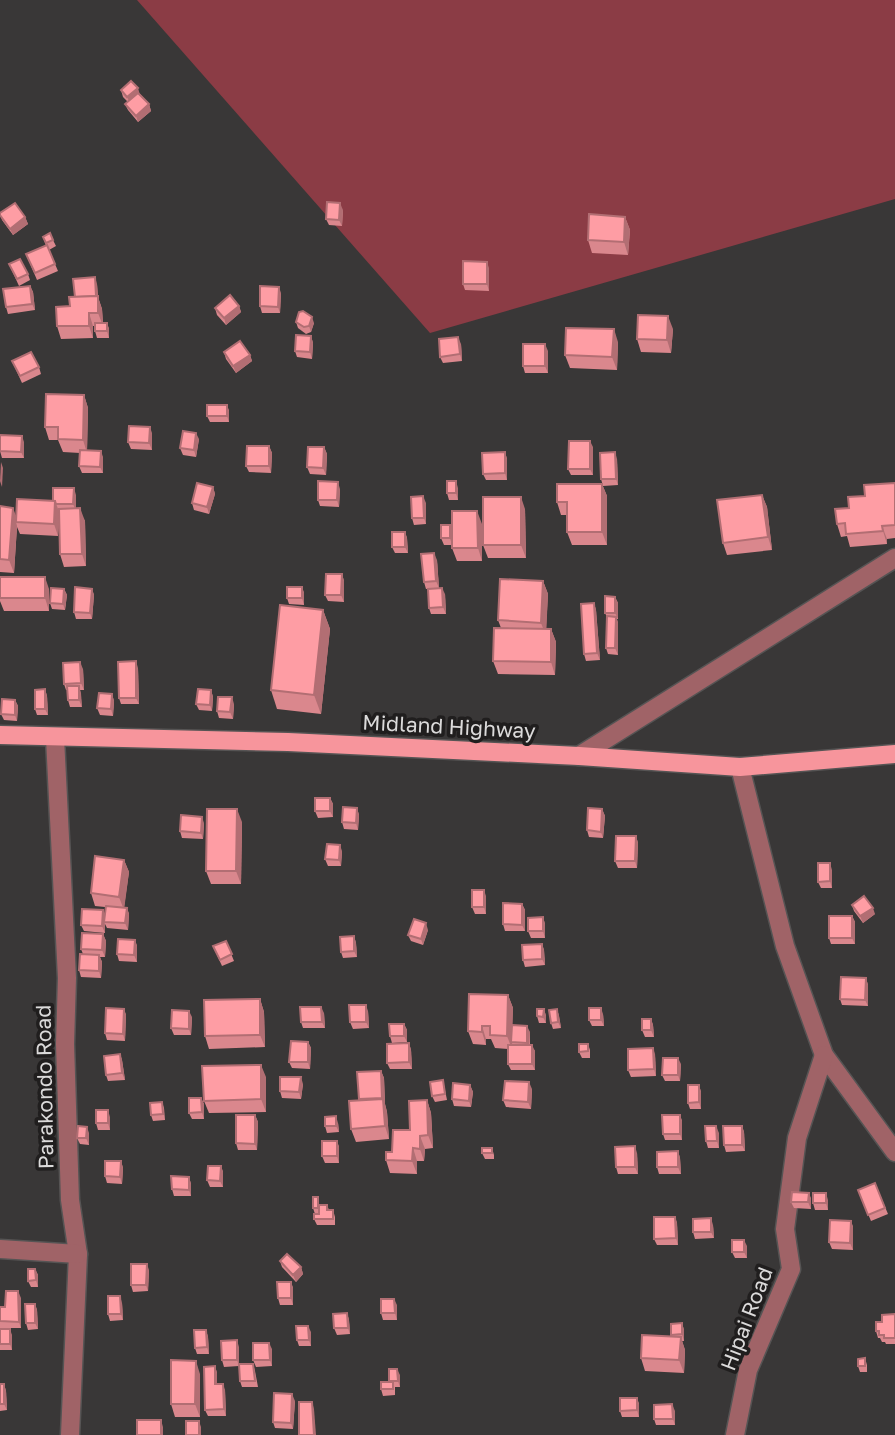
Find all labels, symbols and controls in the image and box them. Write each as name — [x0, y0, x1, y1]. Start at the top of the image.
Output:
street label: Midland Highway — [362, 708, 536, 744]
street label: Parakondo Road — [30, 1005, 58, 1169]
street label: Hipai Road — [714, 1263, 778, 1374]

